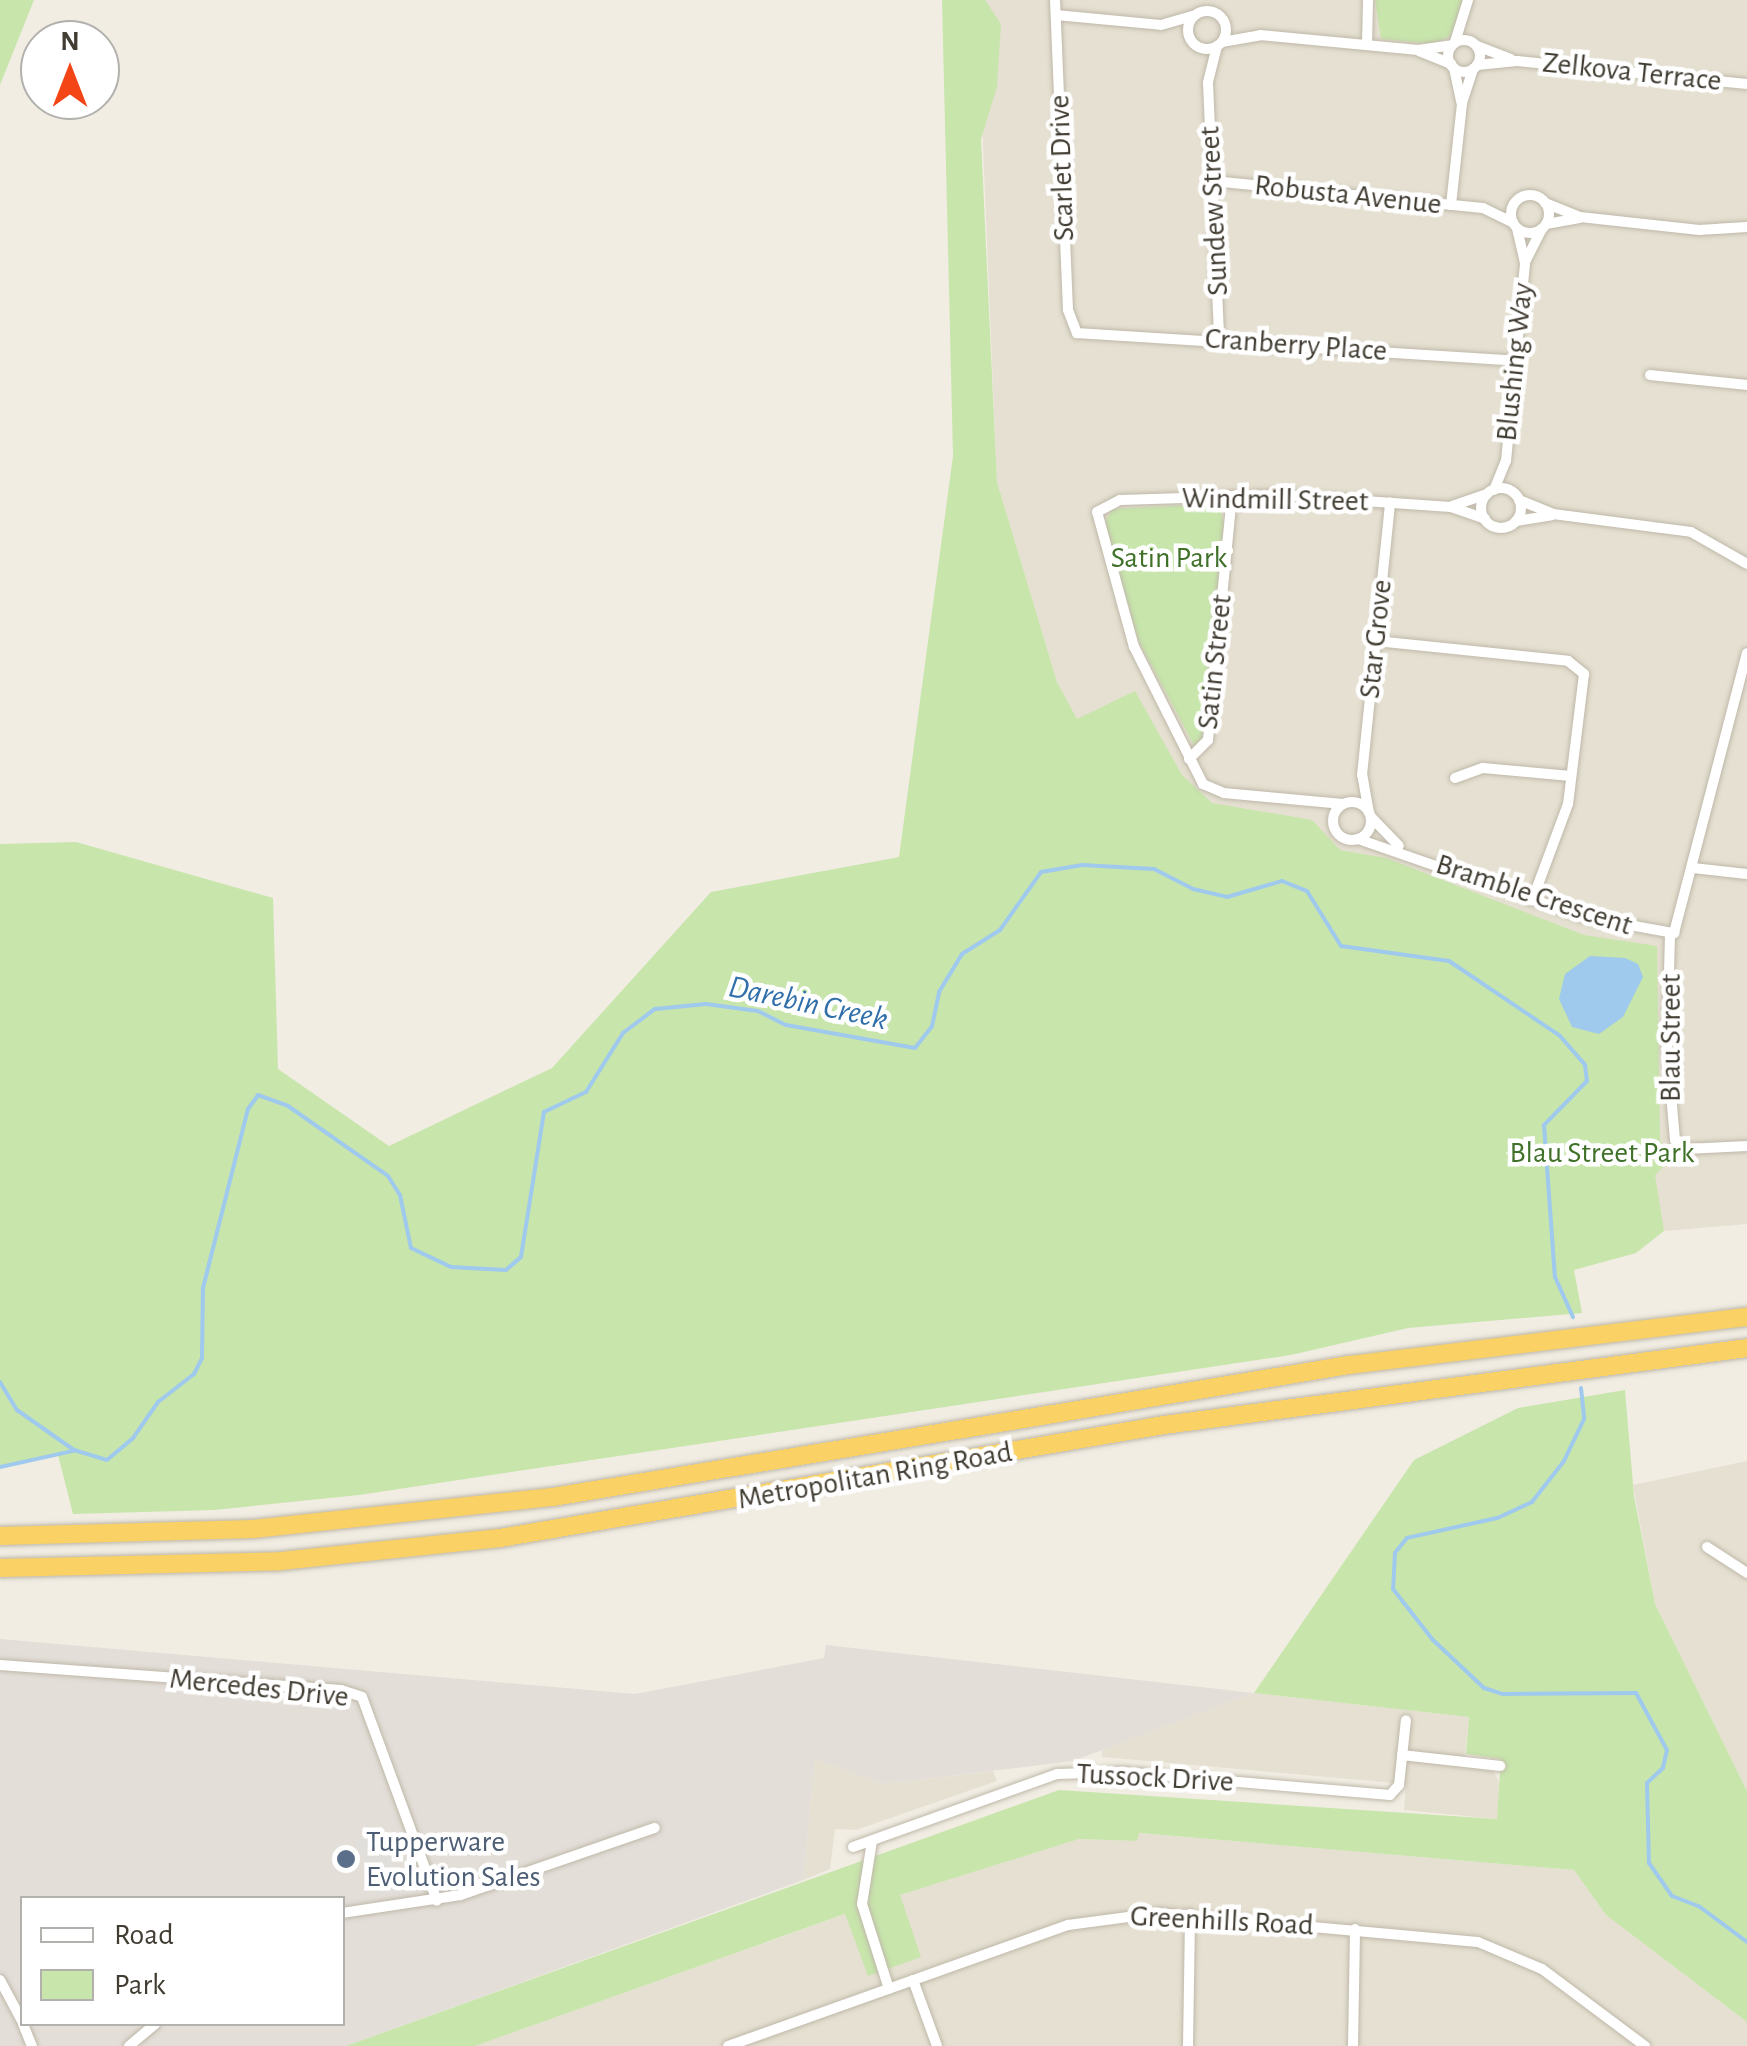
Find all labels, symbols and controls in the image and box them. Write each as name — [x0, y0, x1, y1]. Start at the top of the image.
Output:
north arrow — [20, 20, 120, 120]
text: N — [60, 28, 80, 56]
street label: Zelkova Terrace — [1541, 45, 1723, 99]
street label: Scarlet Drive — [1041, 94, 1083, 242]
street label: Sundew Street — [1192, 125, 1236, 297]
street label: Robusta Avenue — [1253, 167, 1443, 223]
street label: Blushing Way — [1489, 281, 1541, 443]
street label: Cranberry Place — [1204, 321, 1388, 369]
street label: Windmill Street — [1181, 480, 1369, 520]
park label: Satin Park — [1111, 540, 1227, 576]
street label: Star Grove — [1352, 578, 1400, 700]
street label: Satin Street — [1190, 593, 1240, 731]
street label: Bramble Crescent — [1431, 846, 1637, 944]
water label: Darebin Creek — [725, 967, 891, 1039]
street label: Blau Street — [1653, 974, 1689, 1102]
park label: Blau Street Park — [1510, 1135, 1694, 1171]
street label: Metropolitan Ring Road — [735, 1434, 1015, 1518]
street label: Mercedes Drive — [168, 1661, 350, 1715]
street label: Tussock Drive — [1076, 1756, 1234, 1800]
place label: Tupperware Evolution Sales — [366, 1824, 541, 1894]
marker: Tupperware Evolution Sales — [335, 1848, 357, 1870]
legend — [20, 1896, 345, 2026]
street label: Greenhills Road — [1129, 1898, 1315, 1944]
text: Road — [114, 1920, 174, 1950]
text: Park — [114, 1970, 166, 2000]

